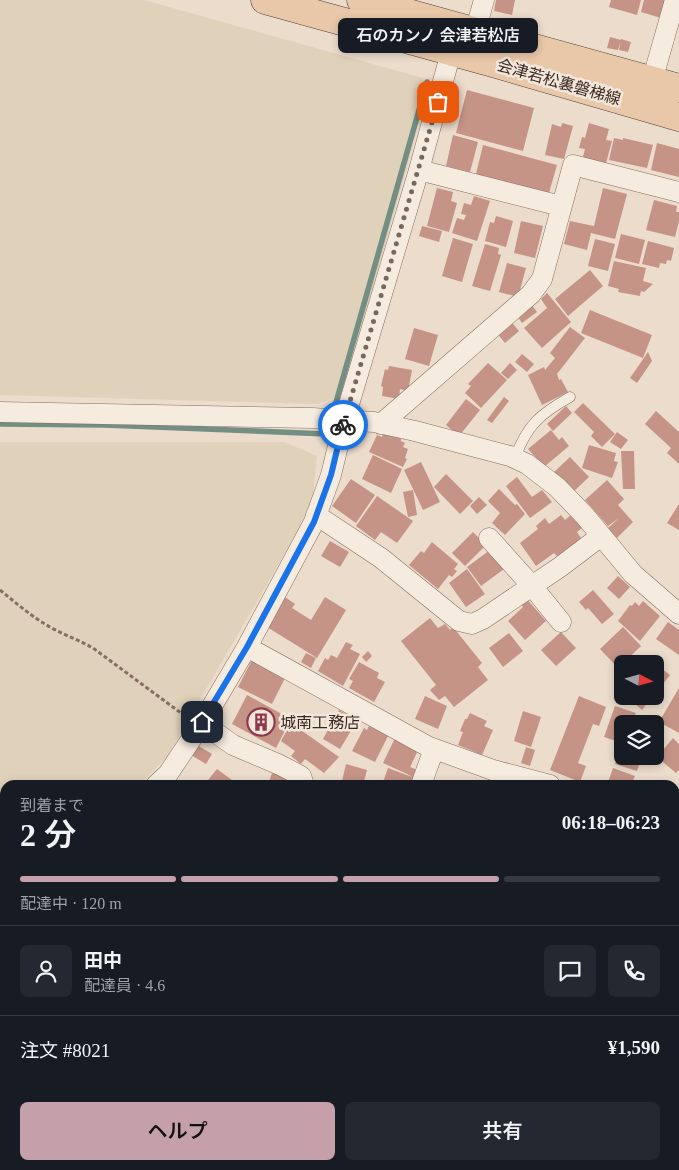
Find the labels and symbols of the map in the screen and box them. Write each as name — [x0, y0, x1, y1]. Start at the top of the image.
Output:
callout: 石のカンノ 会津若松店 — [338, 17, 538, 52]
street label: 会津若松裏磐梯線 — [495, 56, 623, 108]
pin — [417, 81, 459, 123]
courier — [318, 400, 368, 450]
north arrow — [614, 655, 664, 705]
pin — [181, 701, 223, 743]
building icon: 城南工務店 — [246, 707, 276, 737]
place label: 城南工務店 — [280, 714, 360, 731]

